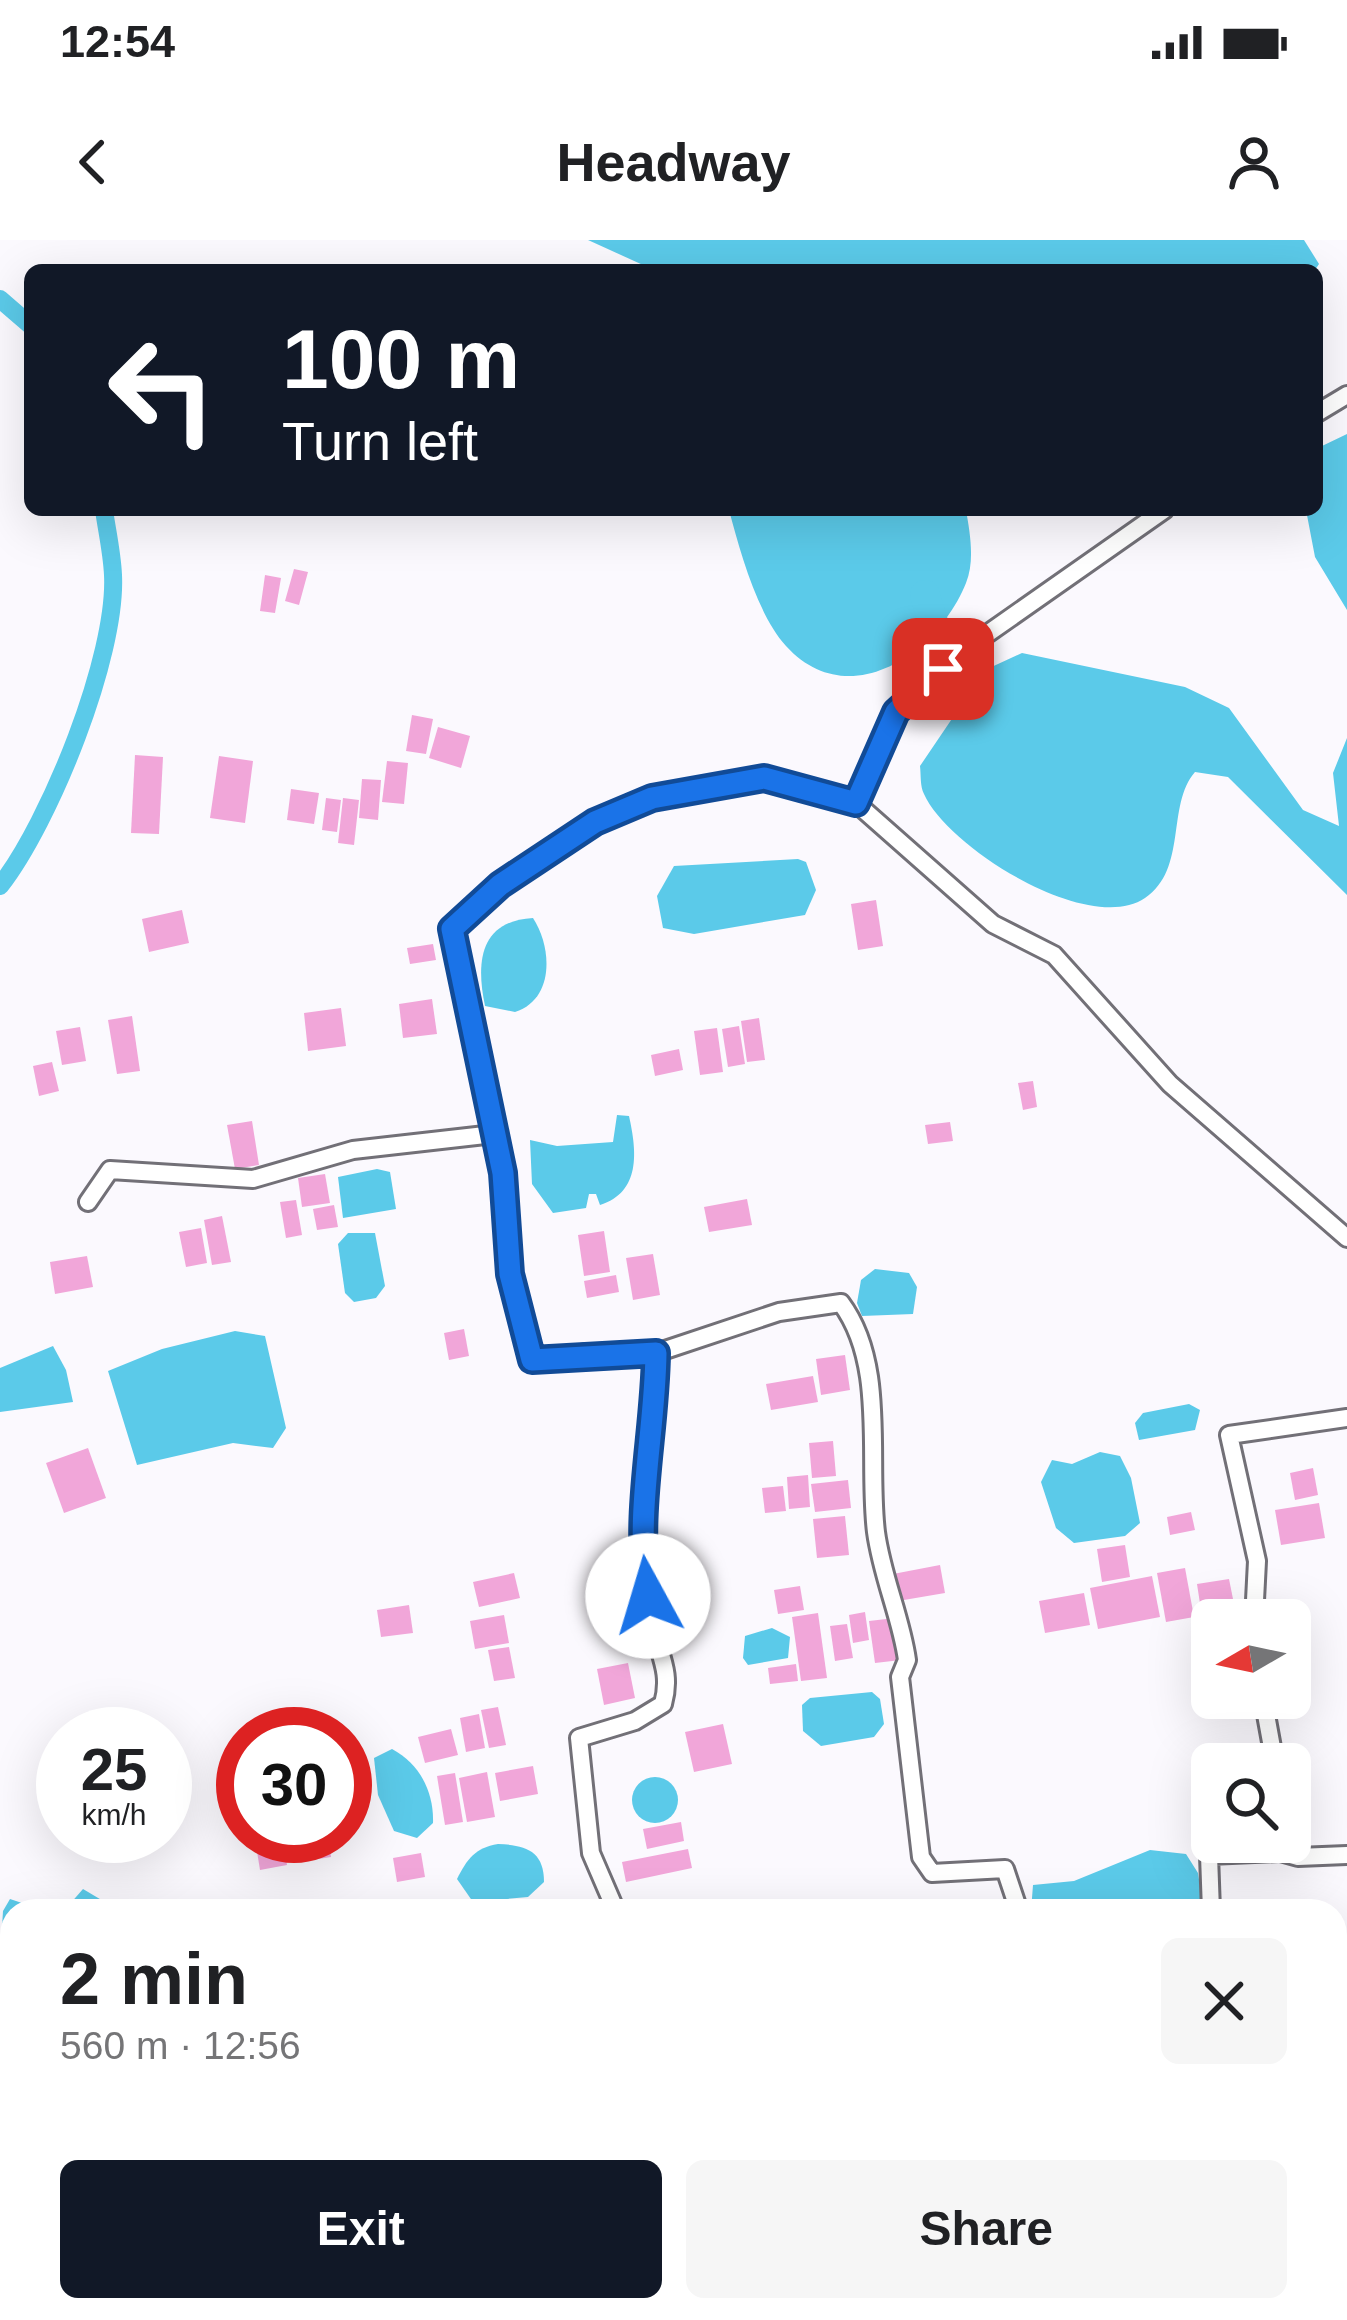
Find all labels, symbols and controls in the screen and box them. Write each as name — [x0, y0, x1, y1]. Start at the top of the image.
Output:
text: 12:54 — [60, 16, 175, 67]
icon: back — [60, 129, 126, 195]
icon: person — [1221, 129, 1287, 195]
text: Headway — [556, 132, 791, 192]
icon: left — [84, 312, 240, 468]
text: 100 m — [282, 312, 520, 406]
text: Turn left — [282, 411, 478, 471]
pin — [892, 618, 994, 720]
icon: arrive — [910, 636, 976, 702]
position arrow — [585, 1533, 711, 1659]
north arrow — [1191, 1599, 1311, 1719]
map controls — [1191, 1599, 1311, 1863]
speed limit sign: 30 — [216, 1707, 372, 1863]
text: 25 — [81, 1736, 147, 1803]
button: search — [1191, 1743, 1311, 1863]
text: km/h — [81, 1798, 147, 1831]
button: close — [1161, 1938, 1287, 2064]
text: 2 min — [60, 1939, 248, 2019]
text: 560 m · 12:56 — [60, 2024, 301, 2067]
button: Exit — [60, 2160, 662, 2298]
button: Share — [686, 2160, 1287, 2298]

